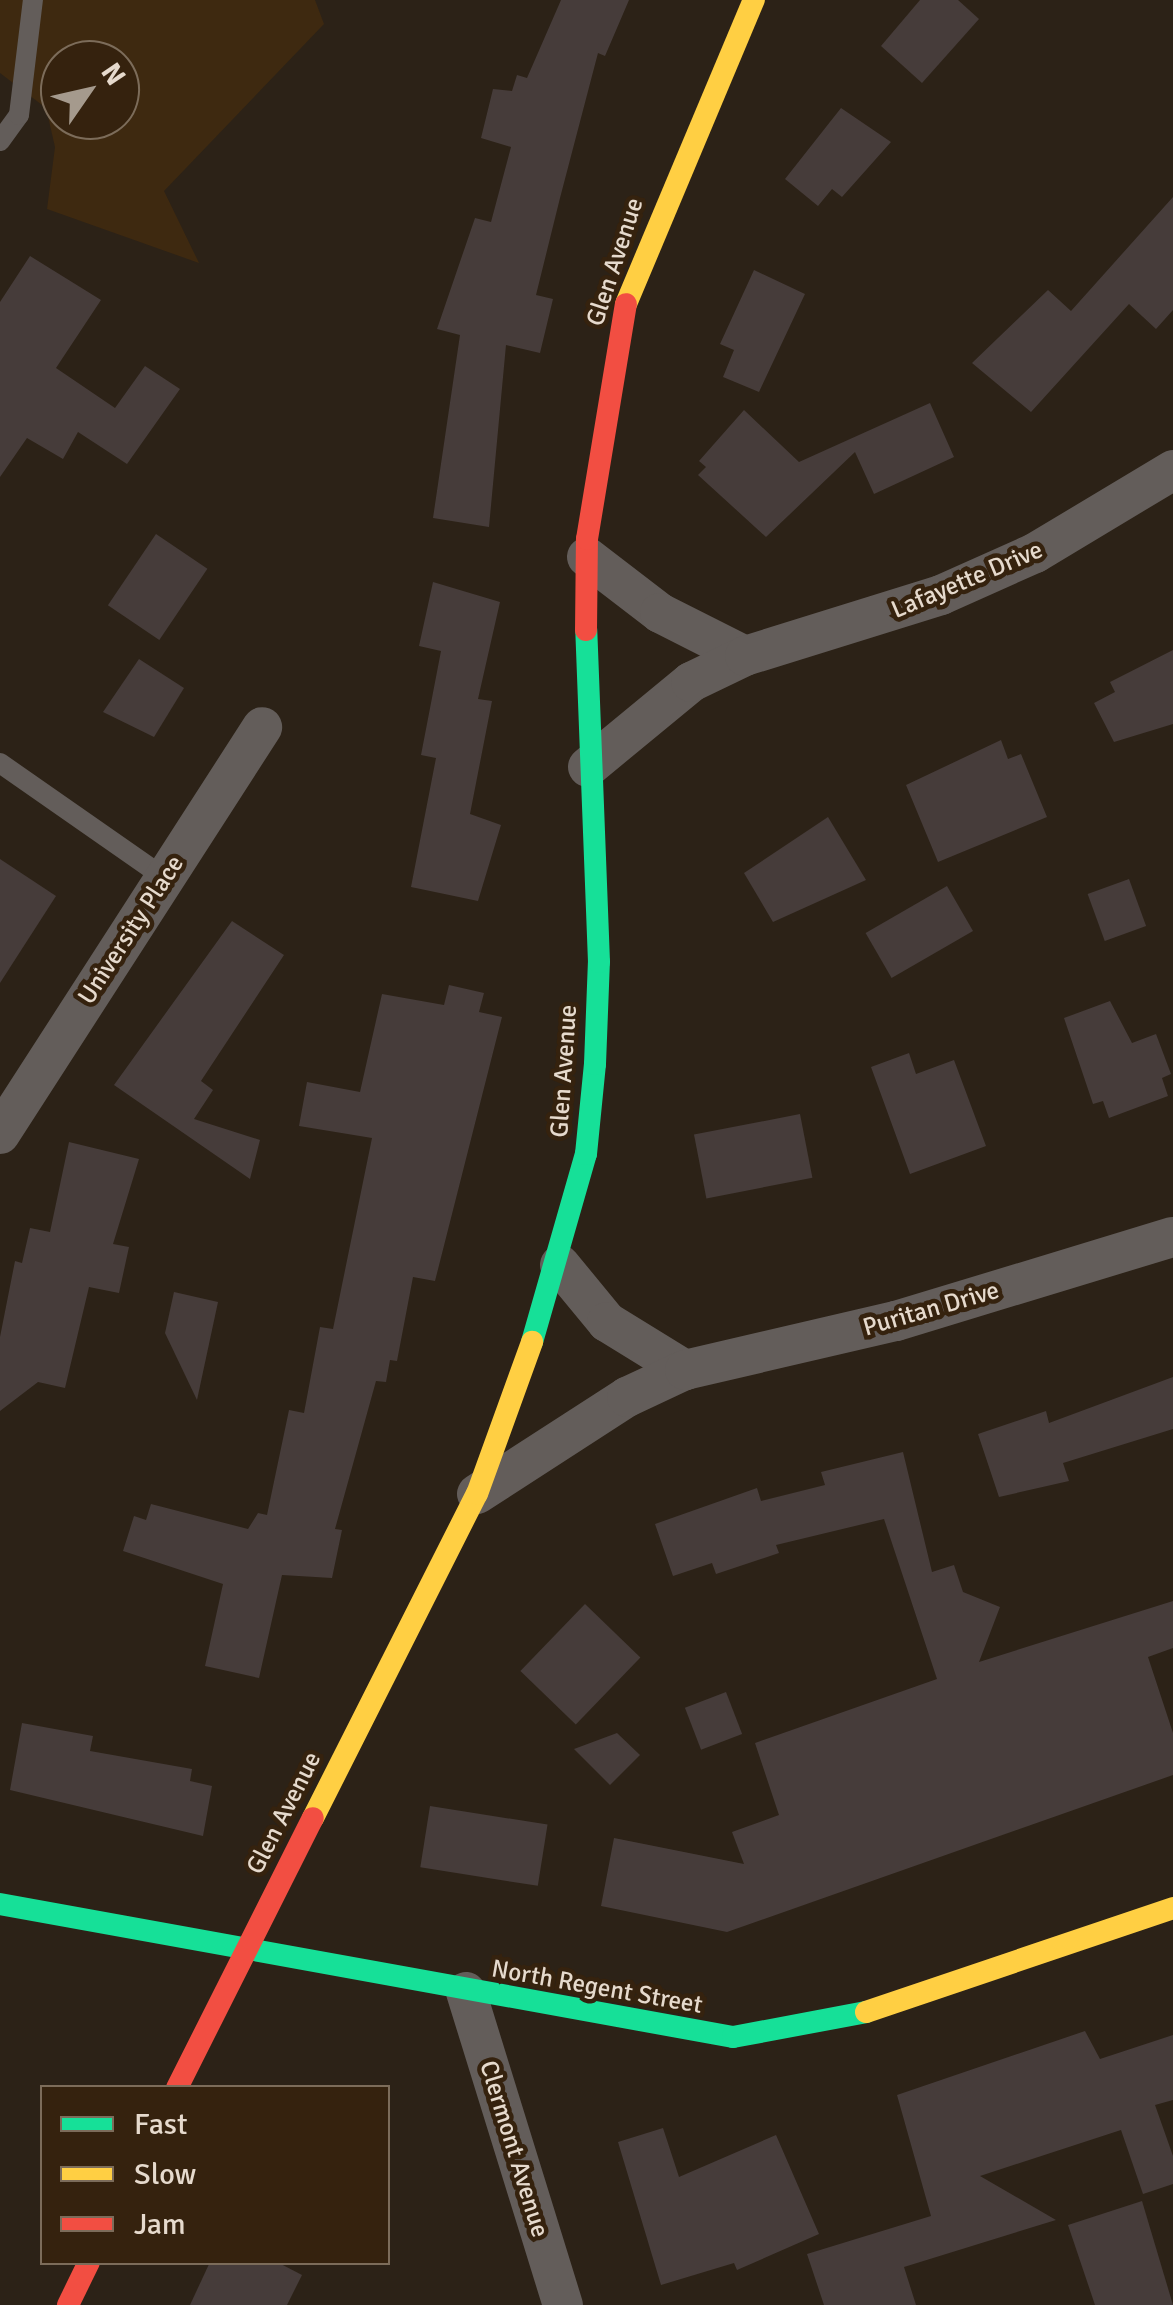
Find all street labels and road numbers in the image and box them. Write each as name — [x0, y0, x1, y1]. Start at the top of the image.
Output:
street label: Glen Avenue — [580, 194, 650, 330]
street label: Lafayette Drive — [887, 535, 1047, 625]
street label: University Place — [72, 850, 190, 1010]
street label: Glen Avenue — [544, 1004, 584, 1138]
street label: Puritan Drive — [859, 1275, 1003, 1343]
street label: Glen Avenue — [240, 1747, 328, 1879]
street label: North Regent Street — [489, 1954, 705, 2020]
street label: Clermont Avenue — [473, 2057, 555, 2241]

